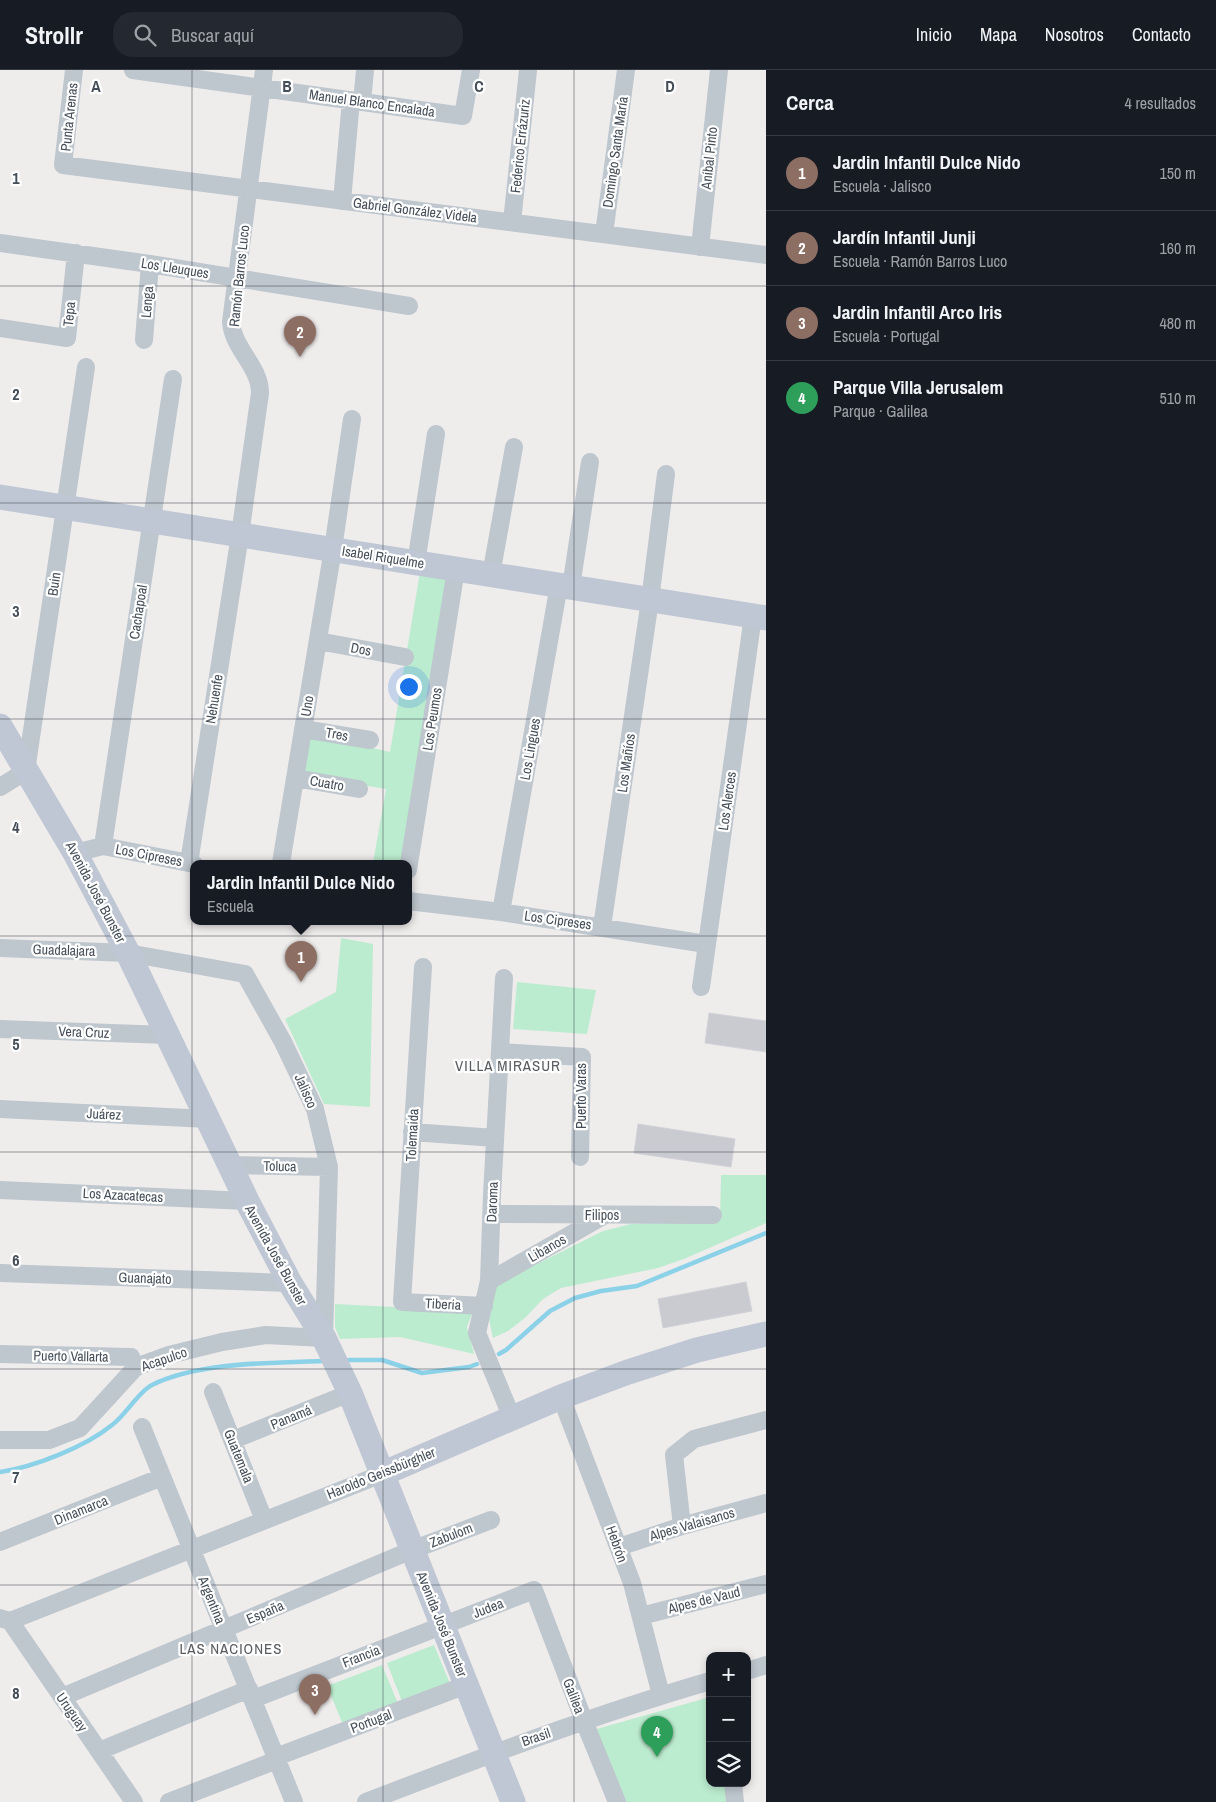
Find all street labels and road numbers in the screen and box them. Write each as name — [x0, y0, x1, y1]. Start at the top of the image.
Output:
street label: Punta Arenas — [56, 82, 82, 152]
street label: Manuel Blanco Encalada — [308, 85, 437, 121]
street label: Domingo Santa María — [598, 95, 632, 209]
street label: Federico Errázuriz — [506, 98, 534, 194]
street label: Aníbal Pinto — [697, 126, 721, 191]
street label: Gabriel González Videla — [352, 193, 479, 227]
street label: Ramón Barros Luco — [225, 224, 253, 328]
street label: Los Lleuques — [140, 254, 210, 282]
street label: Lenga — [137, 285, 157, 319]
street label: Tepa — [59, 300, 79, 327]
street label: Isabel Riquelme — [341, 542, 425, 572]
street label: Buin — [43, 571, 65, 597]
street label: Cachapoal — [125, 583, 151, 641]
street label: Dos — [349, 638, 373, 660]
street label: Nehuenfe — [201, 673, 227, 725]
street label: Los Peumos — [418, 686, 446, 752]
street label: Uno — [296, 694, 318, 718]
street label: Los Lingues — [516, 716, 544, 781]
street label: Tres — [324, 723, 350, 745]
street label: Los Mañíos — [613, 732, 639, 794]
street label: Los Alerces — [714, 770, 740, 832]
street label: Cuatro — [308, 771, 346, 795]
street label: Avenida José Bunster — [61, 837, 130, 946]
street label: Los Cipreses — [114, 840, 184, 870]
street label: Los Cipreses — [523, 906, 593, 934]
street label: Guadalajara — [32, 940, 96, 960]
street label: Vera Cruz — [58, 1022, 110, 1042]
street label: Puerto Varas — [572, 1063, 590, 1129]
street label: Jalisco — [291, 1071, 321, 1111]
street label: Juárez — [86, 1104, 122, 1124]
street label: Tolemaida — [402, 1107, 422, 1162]
street label: Toluca — [263, 1157, 297, 1175]
street label: Daroma — [482, 1181, 502, 1223]
street label: Los Azacatecas — [82, 1184, 164, 1206]
street label: Avenida José Bunster — [240, 1201, 311, 1309]
street label: Filipos — [585, 1206, 619, 1224]
street label: Libanos — [525, 1230, 569, 1266]
street label: Guanajato — [118, 1268, 172, 1288]
street label: Tiberia — [424, 1294, 462, 1314]
street label: Acapulco — [138, 1343, 189, 1376]
street label: Puerto Vallarta — [33, 1346, 109, 1366]
street label: Panamá — [268, 1400, 315, 1433]
street label: Guatemala — [220, 1427, 258, 1486]
street label: Haroldo Geissbürghler — [324, 1443, 438, 1503]
street label: Dinamarca — [52, 1491, 111, 1529]
street label: Alpes Valaisanos — [646, 1503, 737, 1545]
street label: Zabulom — [427, 1519, 475, 1551]
street label: Hebrón — [602, 1523, 632, 1565]
street label: Avenida José Bunster — [412, 1568, 471, 1680]
street label: Argentina — [194, 1573, 230, 1627]
street label: Alpes de Vaud — [665, 1582, 742, 1618]
street label: Judea — [470, 1594, 506, 1622]
street label: España — [244, 1596, 287, 1628]
street label: Francia — [340, 1640, 383, 1671]
street label: Galilea — [559, 1676, 589, 1717]
street label: Uruguay — [52, 1689, 92, 1735]
street label: Portugal — [348, 1705, 394, 1737]
street label: Brasil — [519, 1724, 553, 1750]

